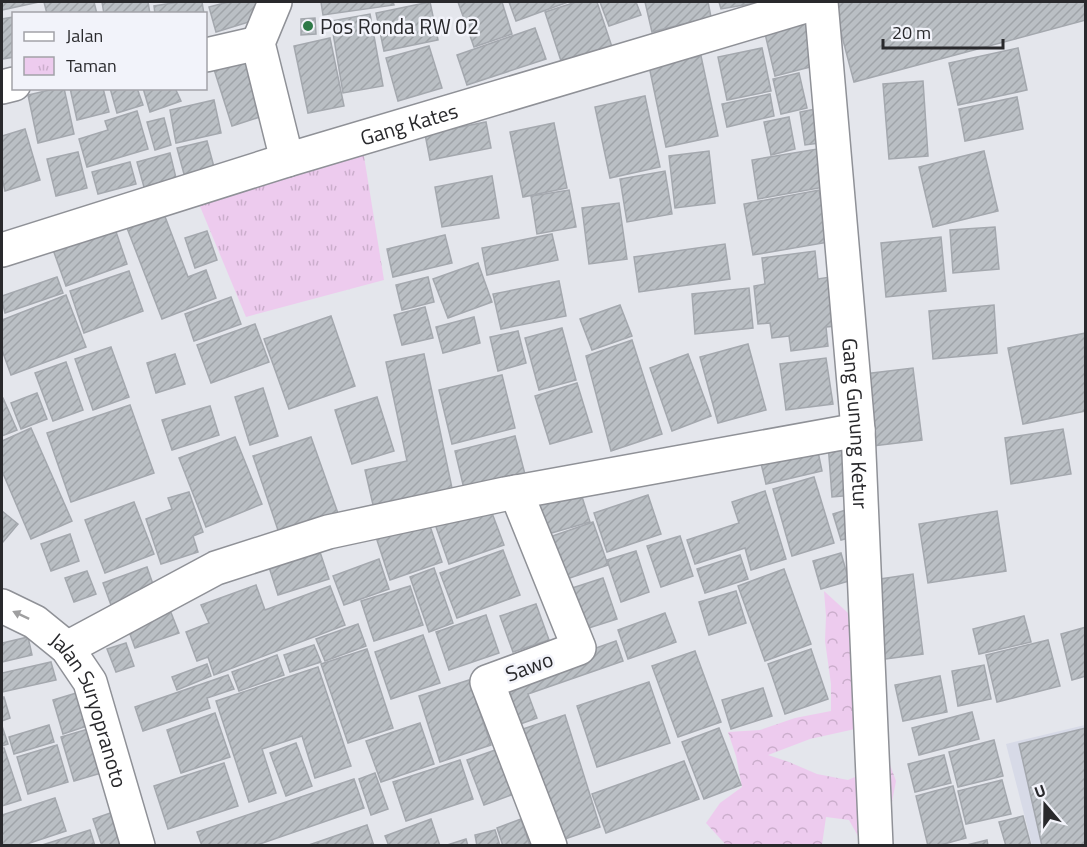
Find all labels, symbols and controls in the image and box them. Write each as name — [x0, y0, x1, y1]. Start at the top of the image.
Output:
place label: Pos Ronda RW 02 — [320, 10, 479, 42]
legend — [12, 12, 207, 90]
scale bar — [883, 12, 1003, 50]
marker: Pos Ronda RW 02 — [301, 19, 315, 33]
text: 20 m — [892, 19, 931, 46]
text: Jalan — [66, 22, 103, 49]
text: Taman — [66, 52, 117, 79]
street label: Gang Kates — [356, 94, 462, 153]
street label: Gang Gunung Ketur — [834, 337, 877, 510]
one-way arrow — [12, 611, 29, 620]
street label: Jalan Suryopranoto — [43, 624, 136, 791]
street label: Sawo — [501, 643, 557, 689]
north arrow — [1015, 775, 1075, 835]
text: U — [1031, 778, 1049, 804]

